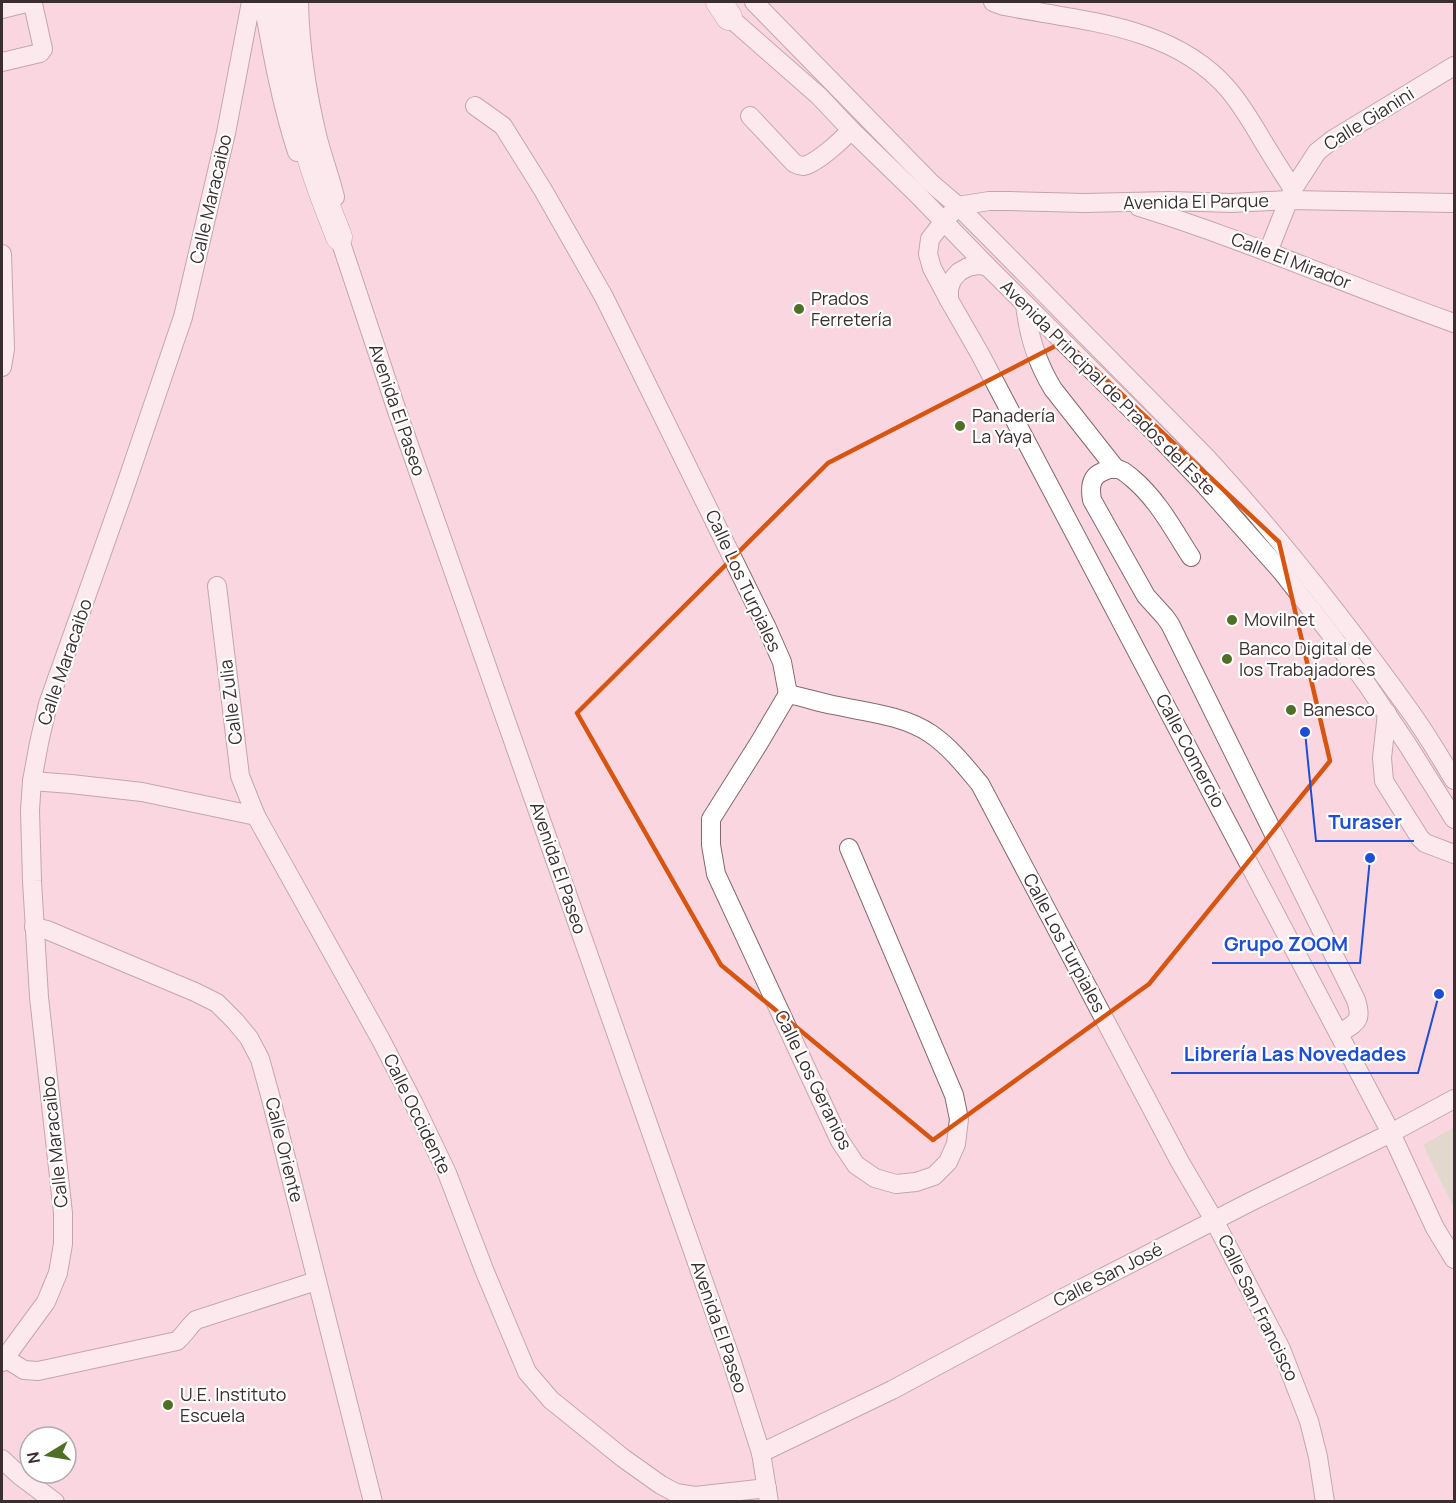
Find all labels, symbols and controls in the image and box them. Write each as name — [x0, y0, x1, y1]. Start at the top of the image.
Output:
street label: Calle Gianini — [1319, 81, 1418, 155]
street label: Calle Maracaibo — [183, 132, 237, 266]
street label: Avenida El Parque — [1123, 188, 1269, 214]
street label: Calle El Mirador — [1228, 226, 1355, 294]
street label: Avenida Principal de Prados del Este — [996, 274, 1222, 500]
place label: Prados Ferretería — [811, 286, 892, 331]
marker: Prados Ferretería — [792, 302, 806, 316]
street label: Avenida El Paseo — [364, 341, 432, 479]
place label: Panadería La Yaya — [972, 403, 1055, 448]
marker: Panadería La Yaya — [953, 419, 967, 433]
street label: Calle Los Turpiales — [700, 506, 787, 656]
street label: Calle Maracaibo — [31, 595, 97, 728]
place label: Movilnet — [1244, 607, 1315, 631]
marker: Movilnet — [1225, 613, 1239, 627]
place label: Banco Digital de los Trabajadores — [1239, 636, 1376, 681]
marker: Banco Digital de los Trabajadores — [1220, 652, 1234, 666]
street label: Calle Zulia — [213, 658, 247, 746]
street label: Calle Comercio — [1151, 689, 1231, 812]
place label: Banesco — [1303, 697, 1375, 721]
marker: Banesco — [1284, 703, 1298, 717]
street label: Avenida El Paseo — [525, 799, 593, 937]
callout: Turaser — [1316, 803, 1414, 841]
text: Turaser — [1328, 808, 1402, 835]
street label: Calle Los Turpiales — [1018, 869, 1112, 1016]
callout: Grupo ZOOM — [1212, 925, 1360, 963]
text: Grupo ZOOM — [1224, 930, 1348, 957]
street label: Calle Los Geranios — [770, 1006, 858, 1153]
callout: Librería Las Novedades — [1171, 1035, 1418, 1073]
text: Librería Las Novedades — [1184, 1040, 1406, 1067]
street label: Calle Occidente — [378, 1049, 457, 1178]
street label: Calle Maracaibo — [35, 1075, 73, 1209]
street label: Calle Oriente — [260, 1095, 310, 1205]
street label: Calle San Francisco — [1213, 1230, 1305, 1385]
street label: Calle San José — [1049, 1236, 1166, 1312]
street label: Avenida El Paseo — [686, 1258, 754, 1396]
place label: U.E. Instituto Escuela — [180, 1382, 286, 1427]
marker: U.E. Instituto Escuela — [161, 1398, 175, 1412]
north arrow — [18, 1425, 78, 1485]
text: N — [21, 1450, 45, 1466]

